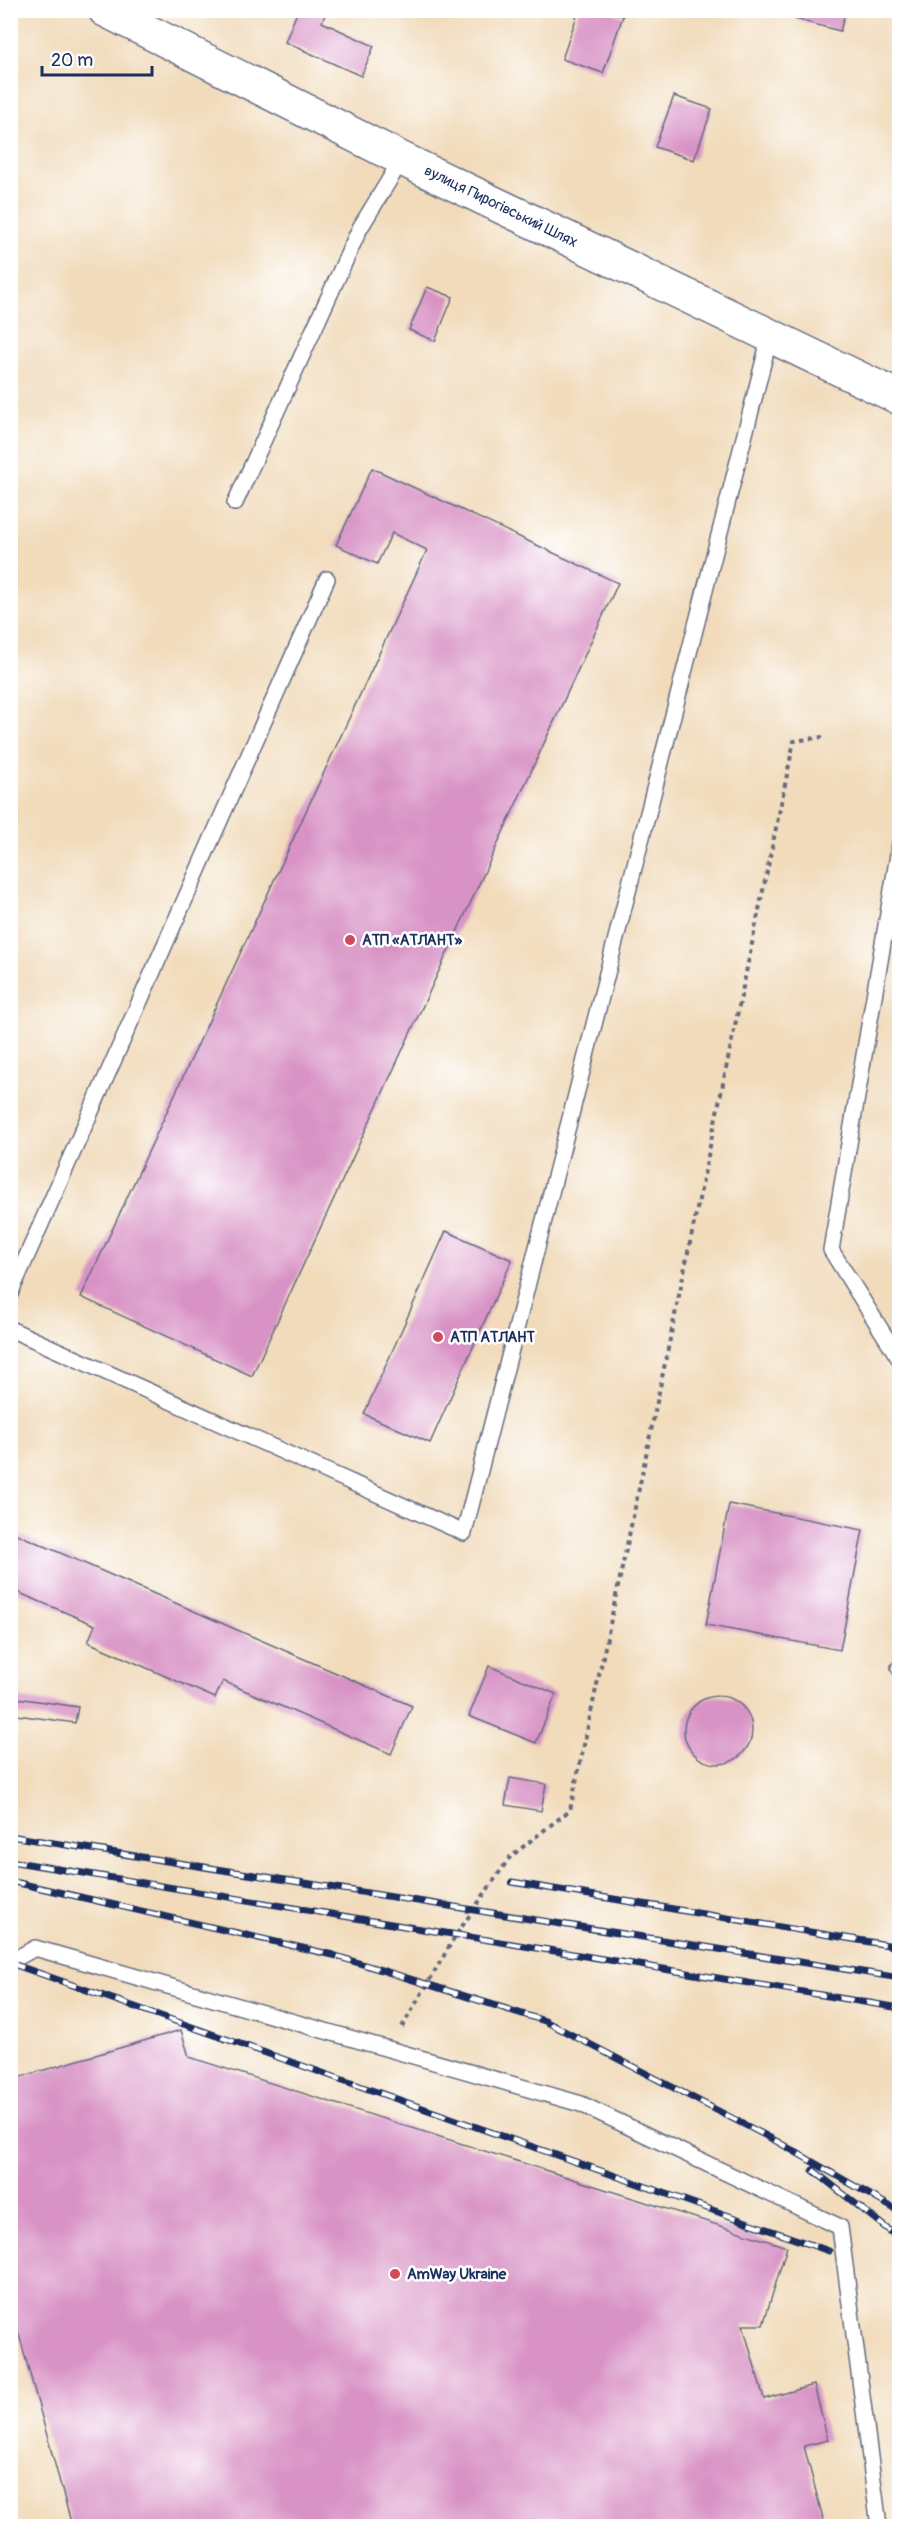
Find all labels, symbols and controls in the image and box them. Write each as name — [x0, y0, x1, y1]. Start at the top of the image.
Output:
scale bar — [42, 39, 152, 77]
text: 20 m — [51, 49, 93, 72]
street label: вулиця Пирогівський Шлях — [421, 161, 581, 252]
place label: АТП «АТЛАНТ» — [362, 931, 462, 950]
marker: АТП «АТЛАНТ» — [343, 933, 357, 947]
place label: АТП АТЛАНТ — [450, 1328, 536, 1347]
marker: АТП АТЛАНТ — [431, 1330, 445, 1344]
place label: AmWay Ukraine — [407, 2265, 507, 2284]
marker: AmWay Ukraine — [388, 2267, 402, 2281]

